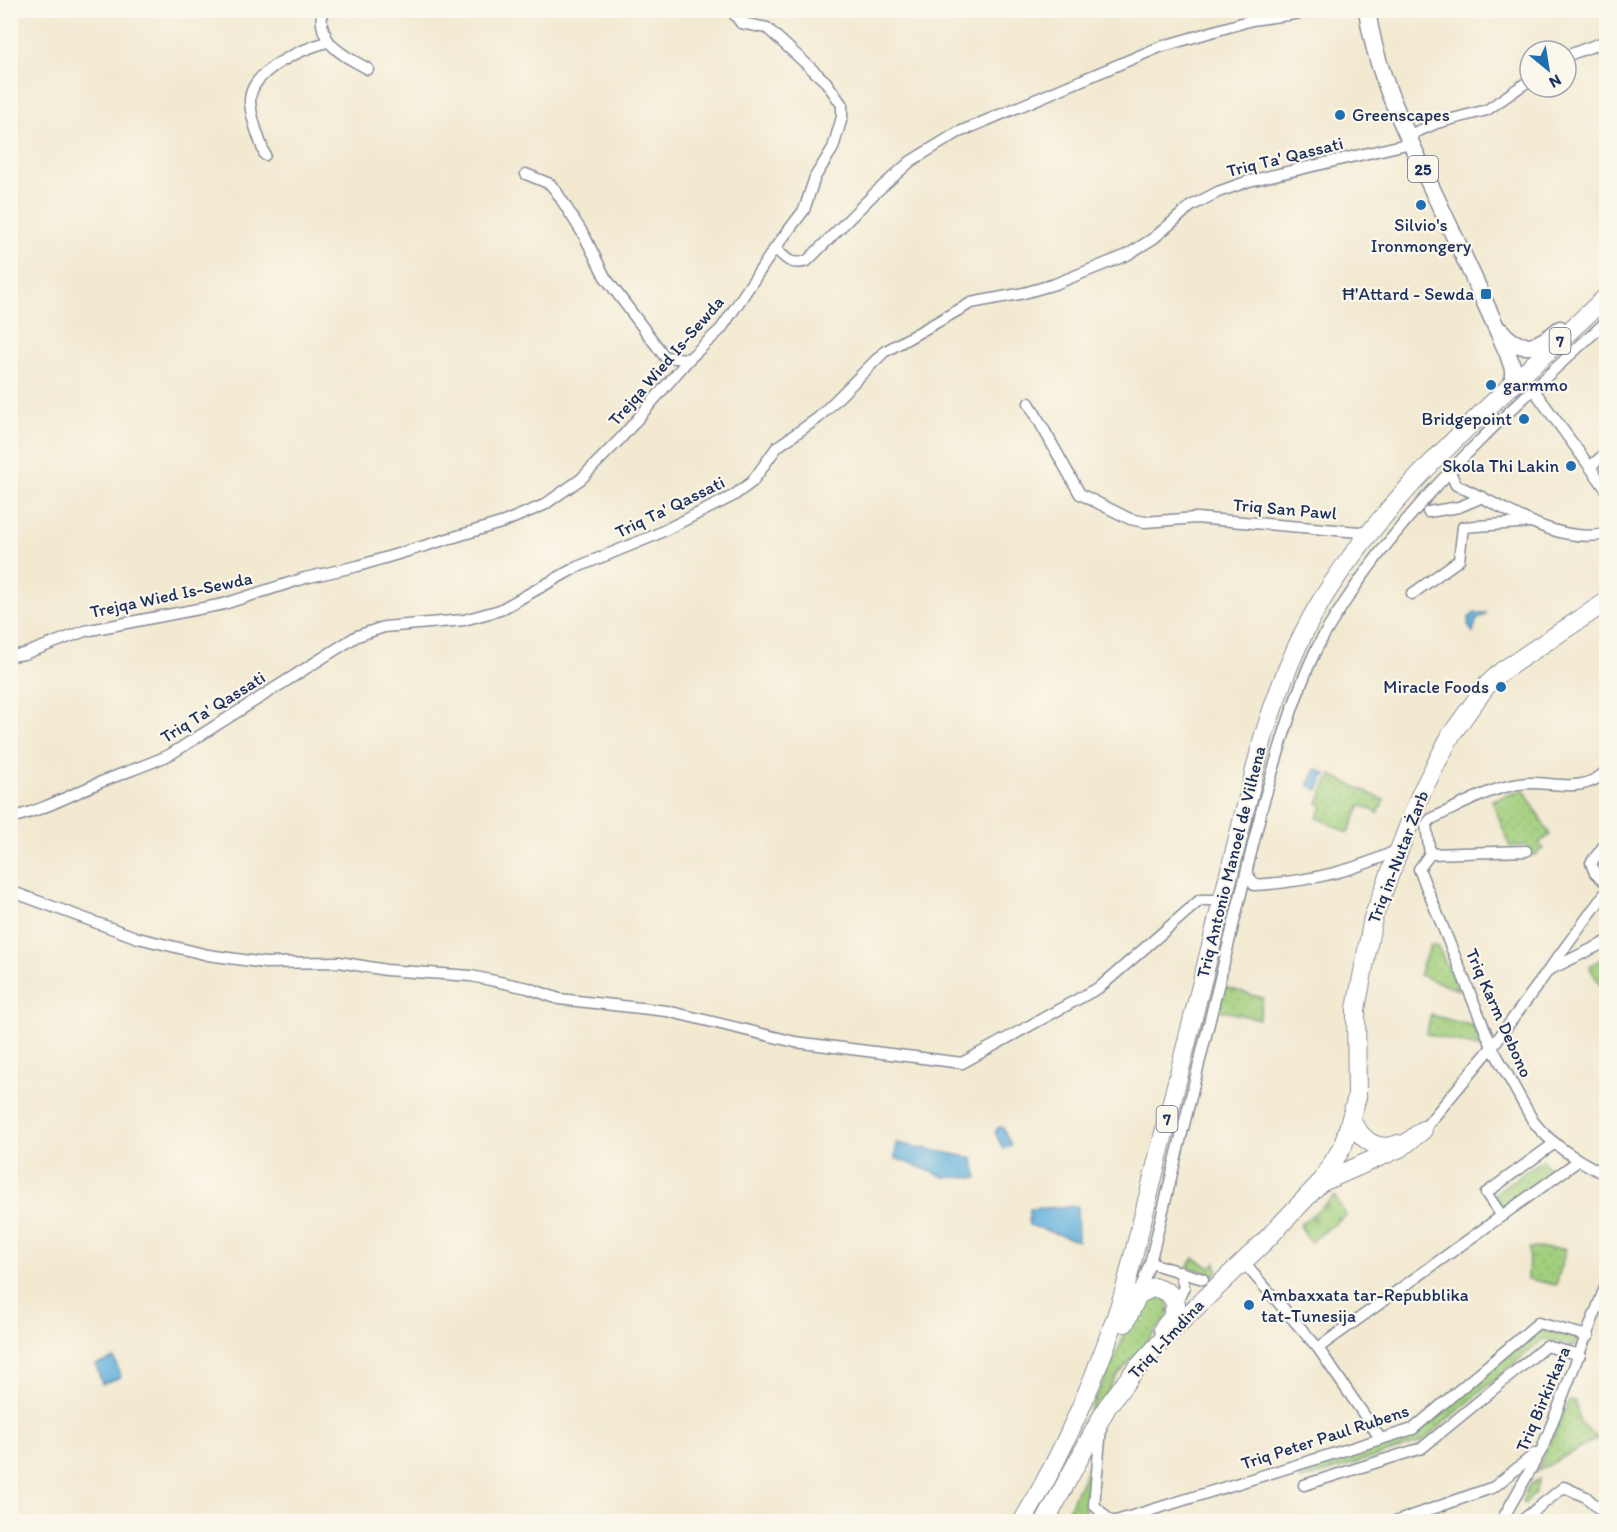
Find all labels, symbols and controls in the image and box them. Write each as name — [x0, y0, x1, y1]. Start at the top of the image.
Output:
north arrow — [1518, 39, 1578, 99]
text: N — [1546, 71, 1565, 92]
place label: Greenscapes — [1352, 104, 1450, 126]
marker: Greenscapes — [1333, 108, 1347, 122]
street label: Triq Ta' Qassati — [1224, 132, 1346, 182]
road number: 25 — [1408, 156, 1438, 182]
marker: Silvio's Ironmongery — [1414, 198, 1428, 212]
place label: Silvio's Ironmongery — [1371, 214, 1472, 257]
place label: Ħ'Attard - Sewda — [1342, 283, 1474, 305]
marker: Ħ'Attard - Sewda — [1479, 287, 1493, 301]
street label: Trejqa Wied Is-Sewda — [603, 291, 729, 431]
road number: 7 — [1550, 328, 1570, 354]
place label: garmmo — [1503, 374, 1568, 396]
marker: garmmo — [1484, 378, 1498, 392]
place label: Bridgepoint — [1422, 408, 1512, 430]
marker: Bridgepoint — [1517, 412, 1531, 426]
place label: Skola Thi Lakin — [1442, 455, 1559, 477]
marker: Skola Thi Lakin — [1564, 459, 1578, 473]
street label: Triq Ta' Qassati — [612, 471, 728, 543]
street label: Triq San Pawl — [1232, 493, 1338, 525]
street label: Trejqa Wied Is-Sewda — [88, 567, 254, 623]
street label: Triq Ta' Qassati — [157, 666, 269, 748]
place label: Miracle Foods — [1383, 676, 1489, 698]
marker: Miracle Foods — [1494, 680, 1508, 694]
street label: Triq Antonio Manoel de Vilhena — [1192, 744, 1271, 980]
street label: Triq in-Nutar Żarb — [1363, 787, 1433, 927]
street label: Triq Karm Debono — [1461, 945, 1537, 1081]
road number: 7 — [1156, 1106, 1178, 1132]
place label: Ambaxxata tar-Repubblika tat-Tunesija — [1261, 1284, 1469, 1327]
street label: Triq l-Imdina — [1123, 1294, 1209, 1384]
marker: Ambaxxata tar-Repubblika tat-Tunesija — [1242, 1298, 1256, 1312]
street label: Triq Birkirkara — [1511, 1343, 1575, 1455]
street label: Triq Peter Paul Rubens — [1238, 1399, 1412, 1475]

